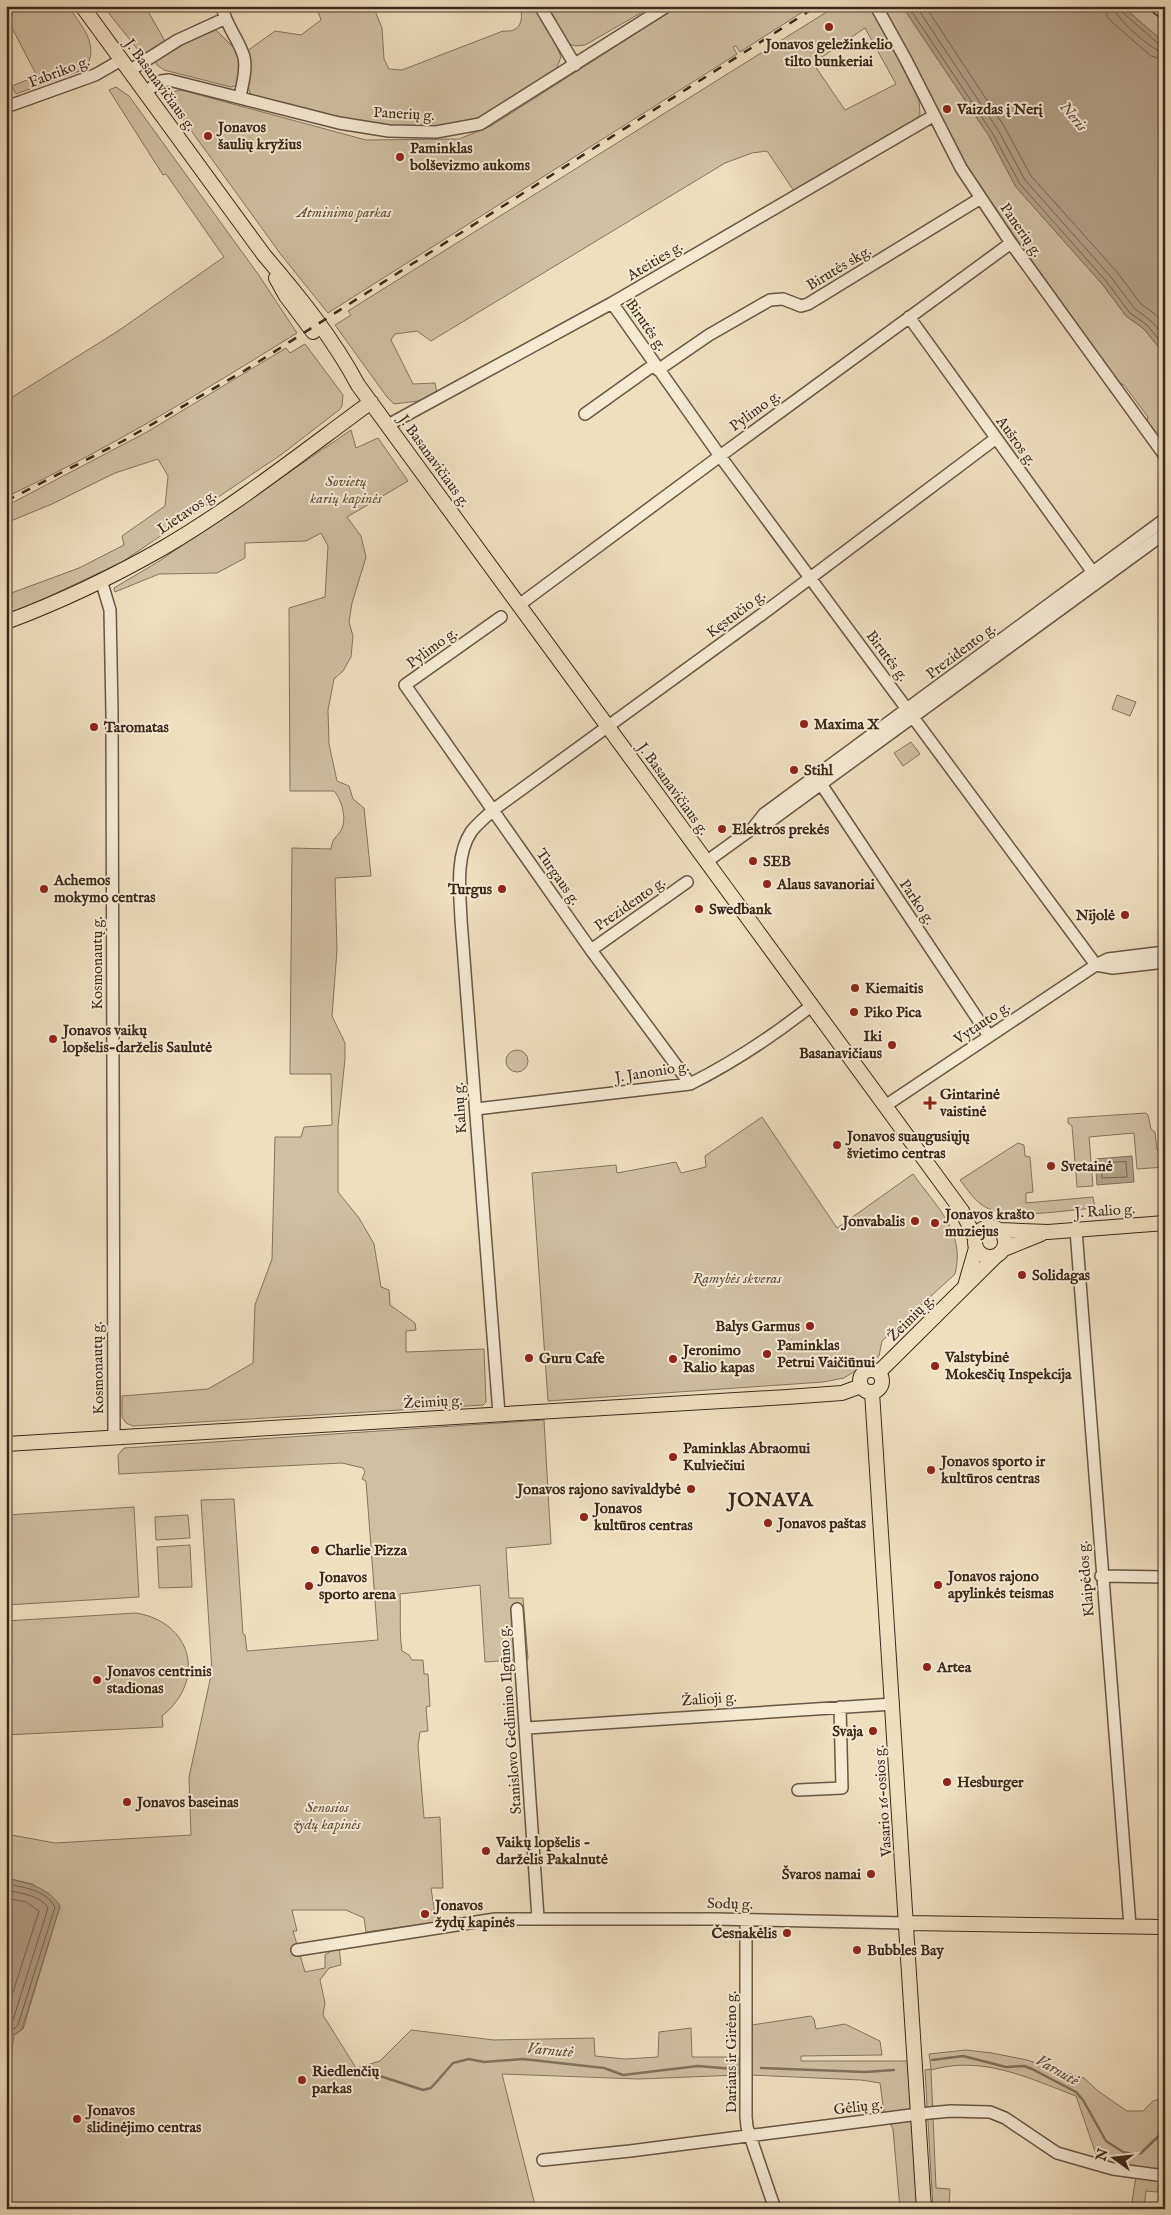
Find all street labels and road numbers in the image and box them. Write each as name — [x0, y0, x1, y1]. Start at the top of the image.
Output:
street label: J. Basanavičiaus g. — [119, 33, 200, 135]
street label: Fabriko g. — [26, 52, 92, 92]
street label: Panerių g. — [373, 103, 435, 125]
street label: Panerių g. — [996, 199, 1046, 261]
street label: Ateities g. — [623, 237, 686, 286]
street label: Birutės skg. — [803, 241, 875, 295]
street label: Birutės g. — [621, 295, 671, 355]
street label: Pylimo g. — [726, 386, 784, 436]
street label: J. Basanavičiaus g. — [393, 409, 474, 511]
street label: Aušros g. — [991, 412, 1040, 469]
street label: Lietavos g. — [154, 485, 220, 539]
street label: Kęstučio g. — [703, 586, 769, 642]
street label: Prezidento g. — [922, 619, 1000, 683]
street label: Pylimo g. — [403, 623, 461, 673]
street label: Birutės g. — [862, 627, 912, 685]
street label: J. Basanavičiaus g. — [632, 737, 713, 839]
street label: Turgaus g. — [532, 845, 584, 909]
street label: Prezidento g. — [591, 873, 669, 935]
street label: Parko g. — [895, 876, 939, 928]
street label: Kosmonautų g. — [88, 916, 107, 1010]
street label: Vytauto g. — [949, 997, 1014, 1049]
street label: J. Janonio g. — [612, 1057, 690, 1088]
street label: Kalnų g. — [449, 1082, 471, 1134]
street label: J. Ralio g. — [1072, 1199, 1136, 1223]
street label: Žeimių g. — [883, 1290, 939, 1346]
street label: Kosmonautų g. — [88, 1321, 108, 1415]
street label: Žeimių g. — [403, 1391, 463, 1413]
street label: Klaipėdos g. — [1073, 1540, 1099, 1618]
street label: Stanislovo Gedimino Ilgūno g. — [494, 1625, 526, 1815]
street label: Žalioji g. — [681, 1688, 737, 1710]
street label: Vasario 16-osios g. — [870, 1745, 896, 1858]
street label: Sodų g. — [707, 1894, 753, 1914]
street label: Dariaus ir Girėno g. — [722, 1991, 741, 2113]
street label: Gėlių g. — [832, 2095, 884, 2119]

